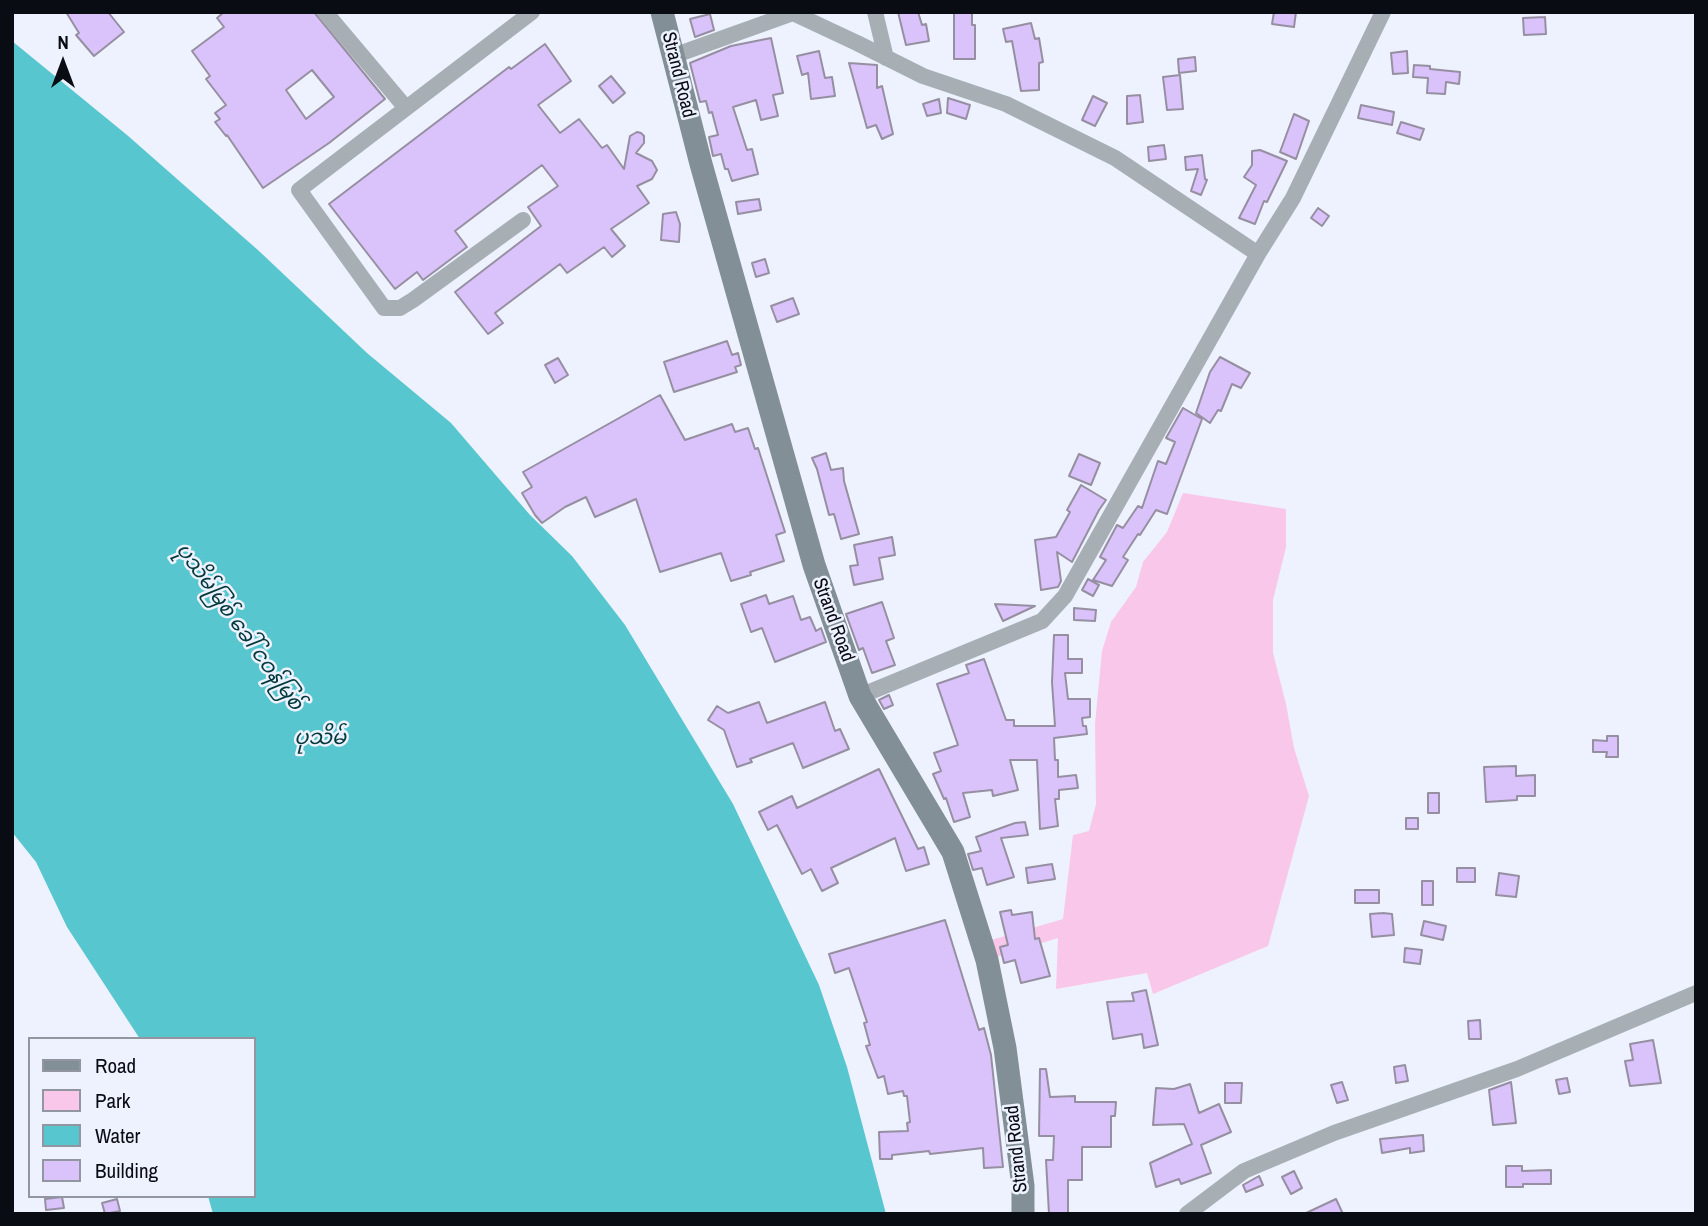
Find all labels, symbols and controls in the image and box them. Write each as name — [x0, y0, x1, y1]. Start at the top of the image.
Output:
north arrow — [28, 28, 98, 98]
text: N — [57, 29, 69, 55]
street label: Strand Road — [656, 30, 700, 120]
water label: ပုသိမ်မြစ် ခေါ် ငဝန်မြစ် — [170, 538, 308, 716]
street label: Strand Road — [807, 575, 859, 665]
water label: ပုသိမ် — [294, 725, 346, 751]
legend — [28, 1037, 256, 1198]
text: Road — [95, 1051, 136, 1080]
text: Park — [95, 1086, 130, 1115]
street label: Strand Road — [1001, 1104, 1033, 1194]
text: Water — [95, 1121, 140, 1150]
text: Building — [95, 1156, 158, 1185]

